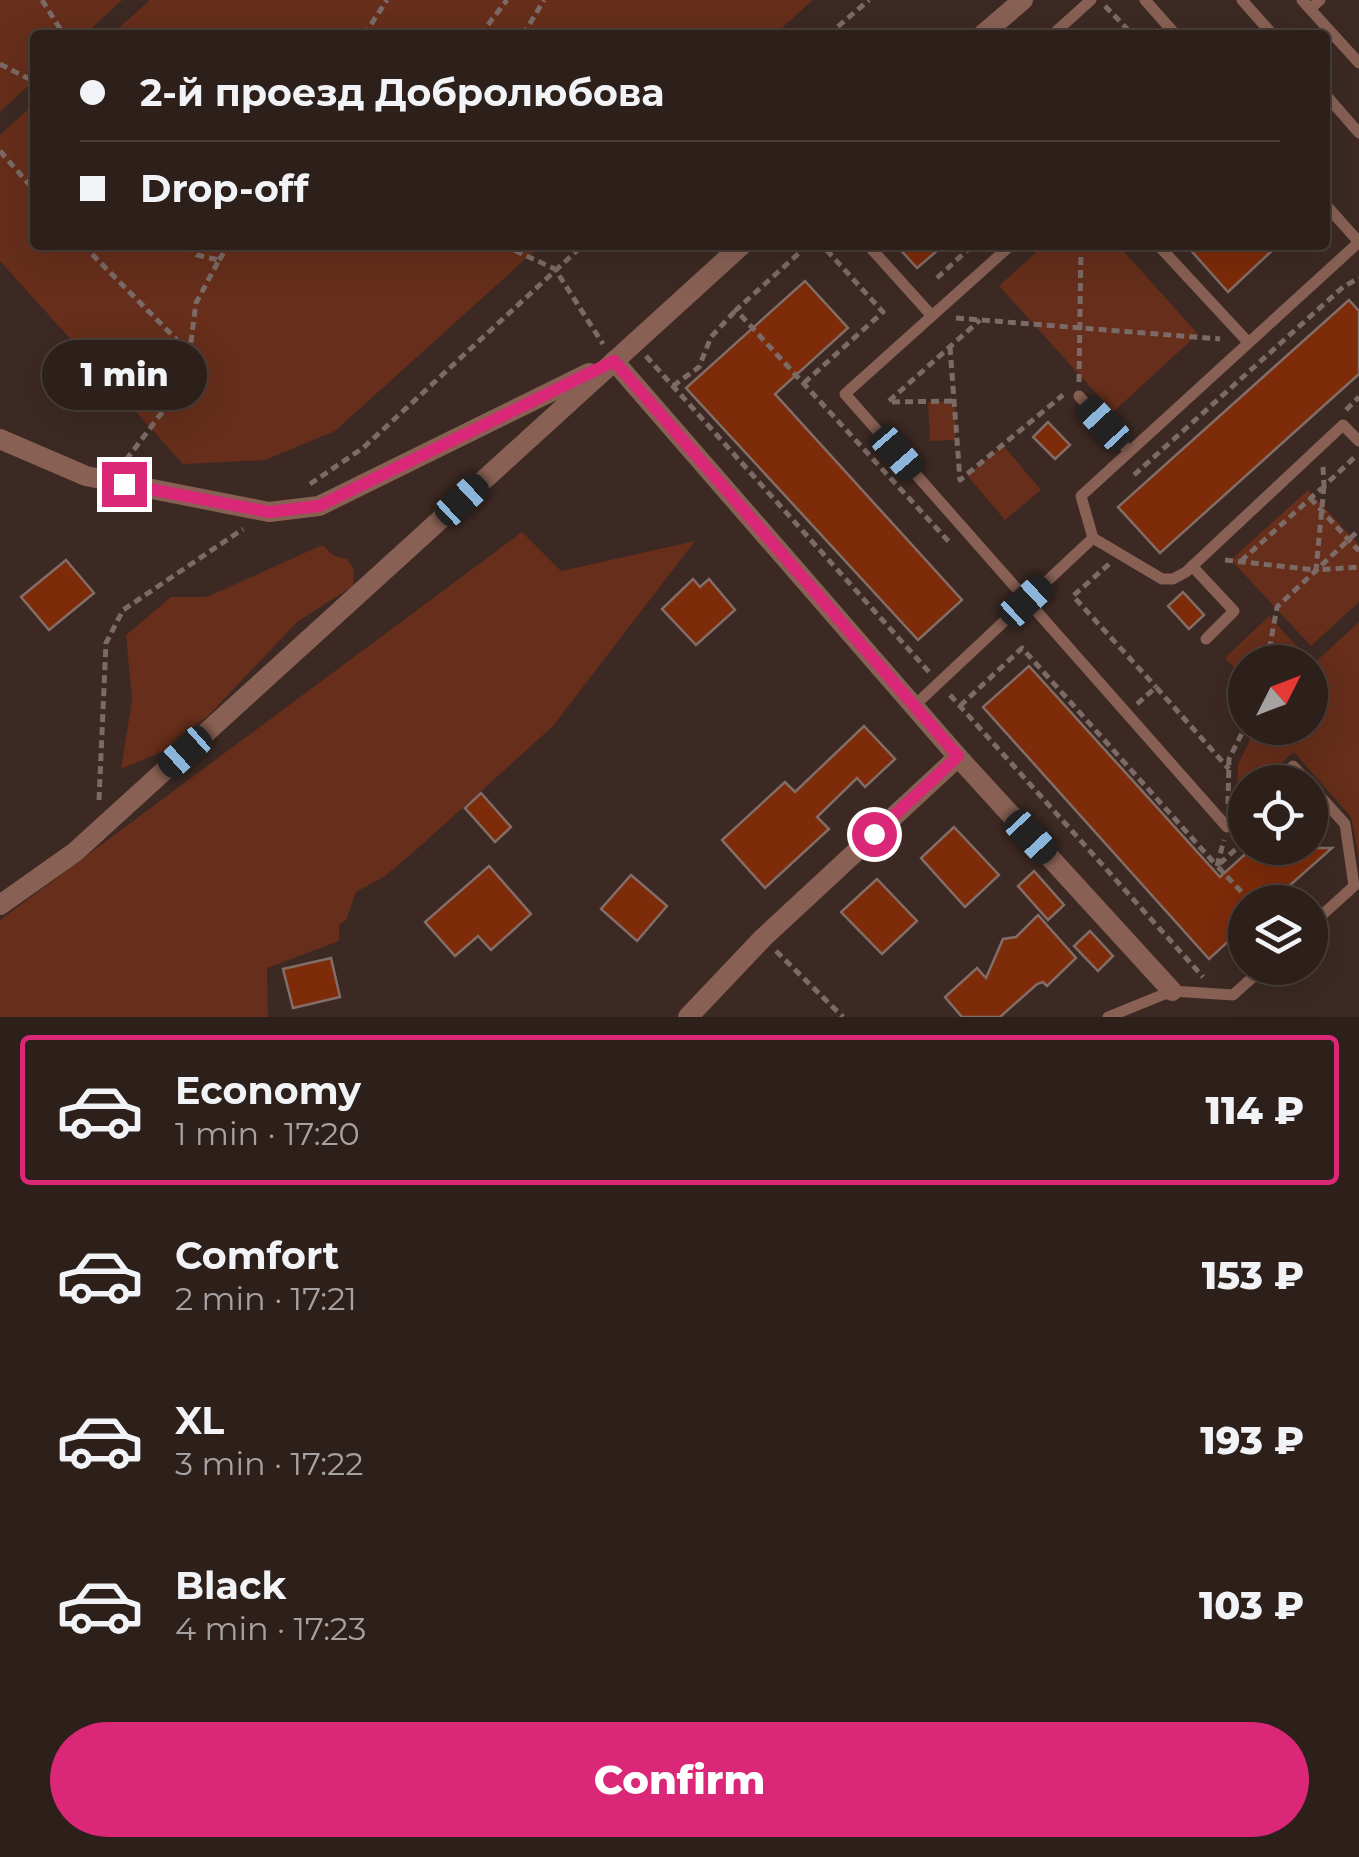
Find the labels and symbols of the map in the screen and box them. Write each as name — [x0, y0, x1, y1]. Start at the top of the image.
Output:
callout: 1 min — [42, 339, 206, 409]
car — [1073, 392, 1135, 456]
car — [866, 421, 928, 485]
route end — [102, 462, 147, 507]
car — [430, 469, 494, 531]
car — [994, 570, 1058, 632]
north arrow — [1228, 645, 1328, 745]
car — [153, 721, 217, 783]
car — [1000, 805, 1062, 869]
route start — [852, 812, 897, 857]

